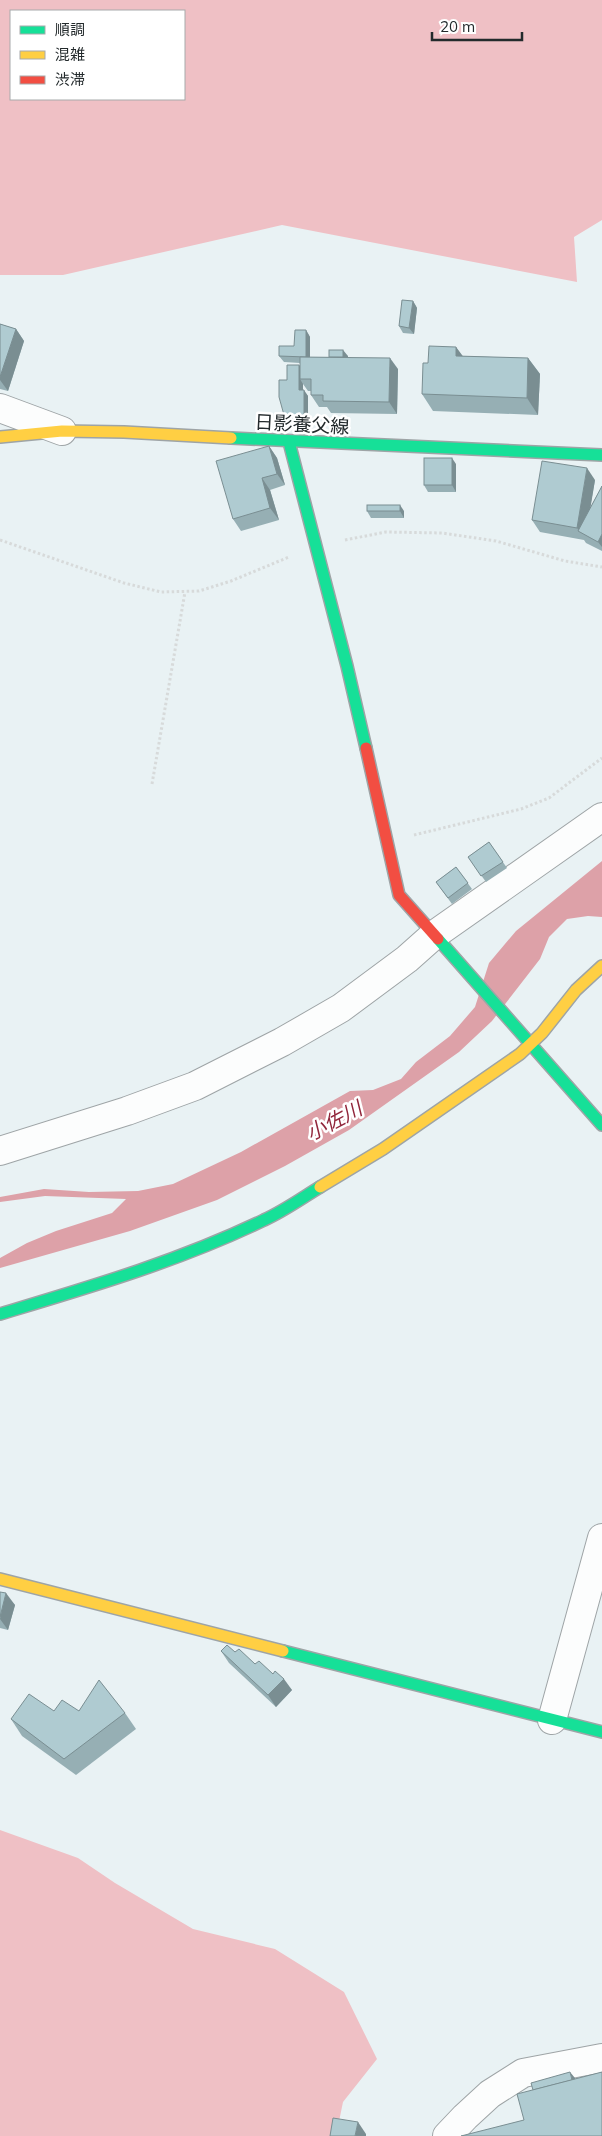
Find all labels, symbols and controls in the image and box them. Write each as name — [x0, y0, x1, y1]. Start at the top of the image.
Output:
legend — [10, 10, 185, 100]
scale bar — [432, 10, 522, 42]
text: 20 m — [440, 17, 475, 36]
text: 順調 — [55, 20, 85, 39]
text: 混雑 — [55, 45, 85, 64]
text: 渋滞 — [55, 70, 85, 89]
street label: 日影養父線 — [254, 410, 350, 438]
water label: 小佐川 — [301, 1094, 368, 1146]

